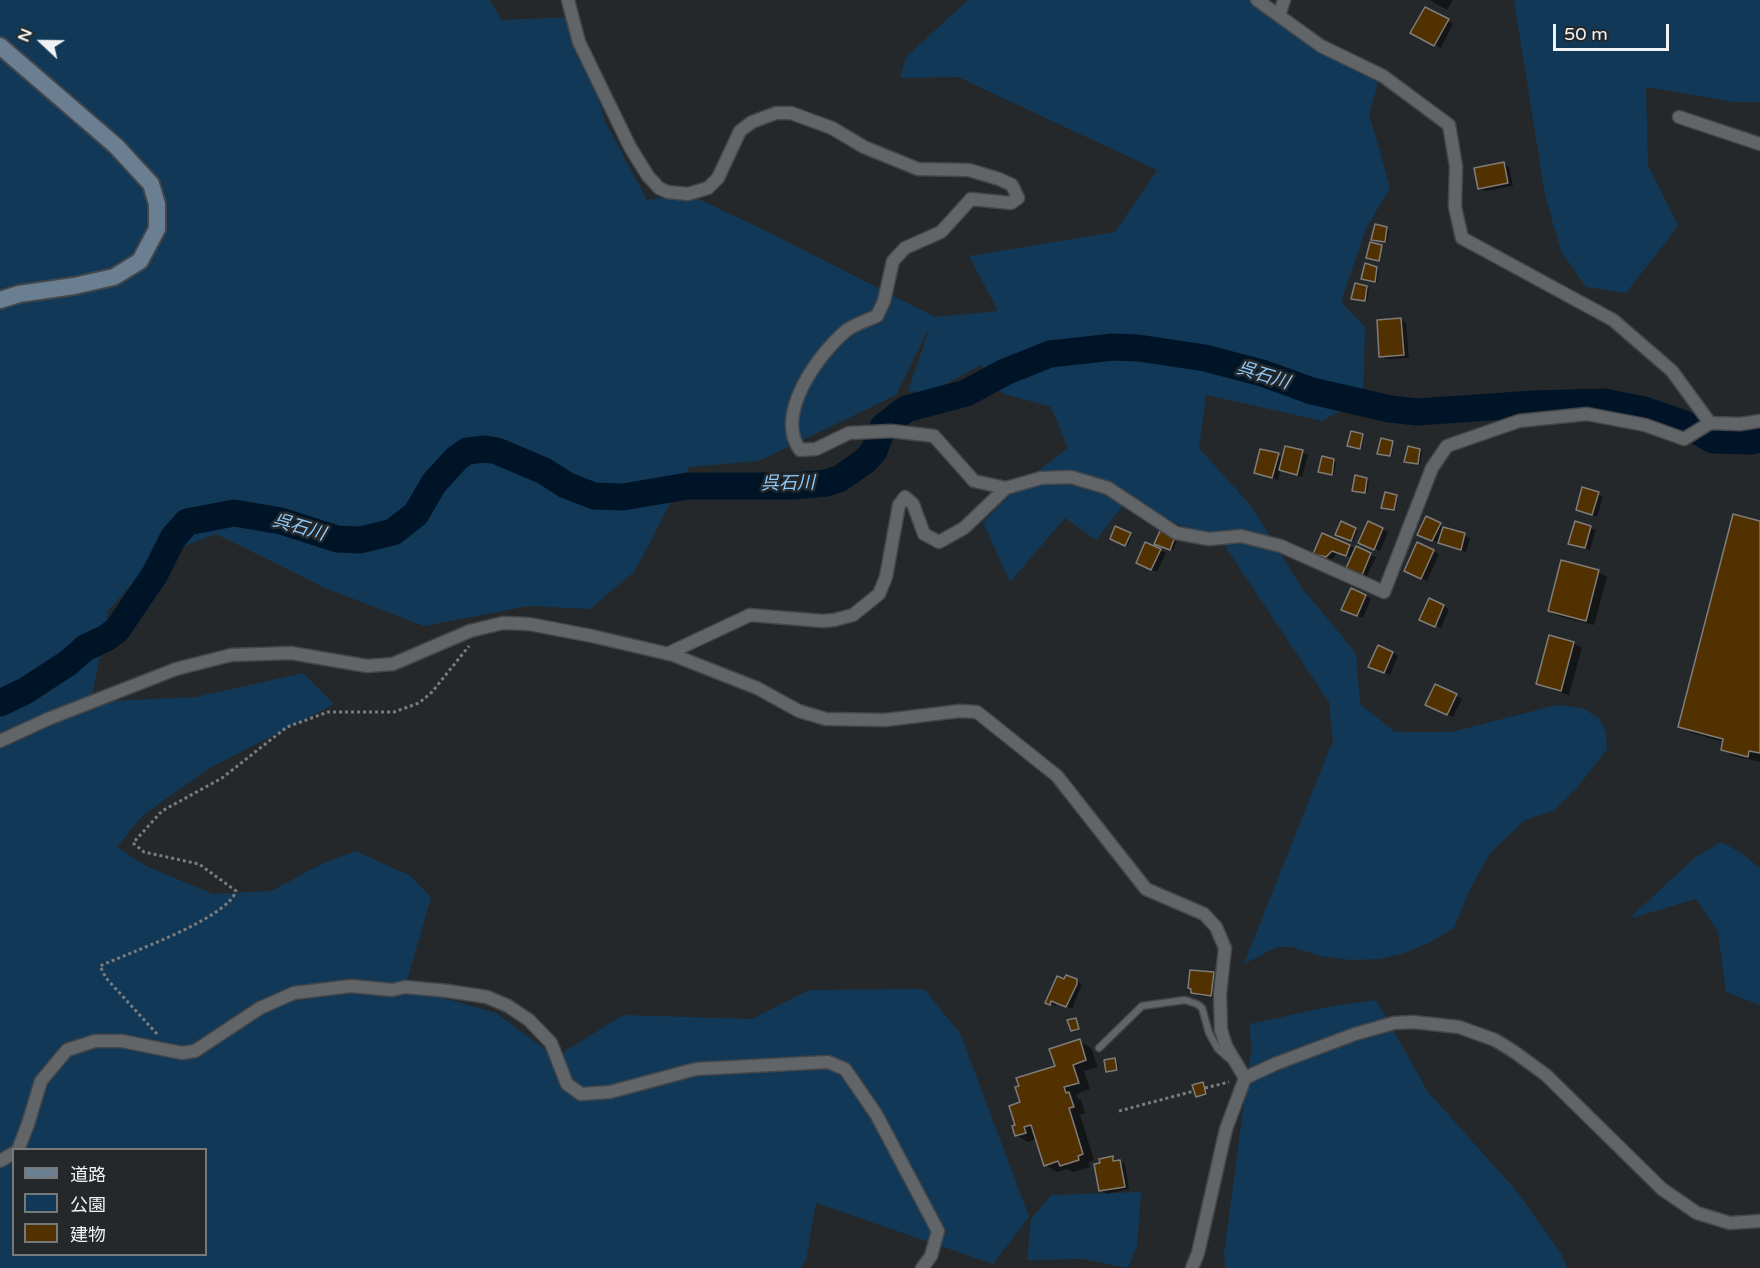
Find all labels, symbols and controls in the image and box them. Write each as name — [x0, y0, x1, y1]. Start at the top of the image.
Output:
north arrow — [12, 12, 72, 72]
scale bar — [1556, 12, 1672, 50]
text: 50 m — [1564, 23, 1608, 45]
text: N — [14, 26, 37, 45]
water label: 呉石川 — [1234, 358, 1292, 394]
water label: 呉石川 — [761, 473, 815, 495]
water label: 呉石川 — [270, 510, 328, 546]
legend — [12, 1148, 207, 1256]
text: 道路 — [70, 1164, 106, 1186]
text: 公園 — [70, 1194, 106, 1216]
text: 建物 — [70, 1224, 106, 1246]

